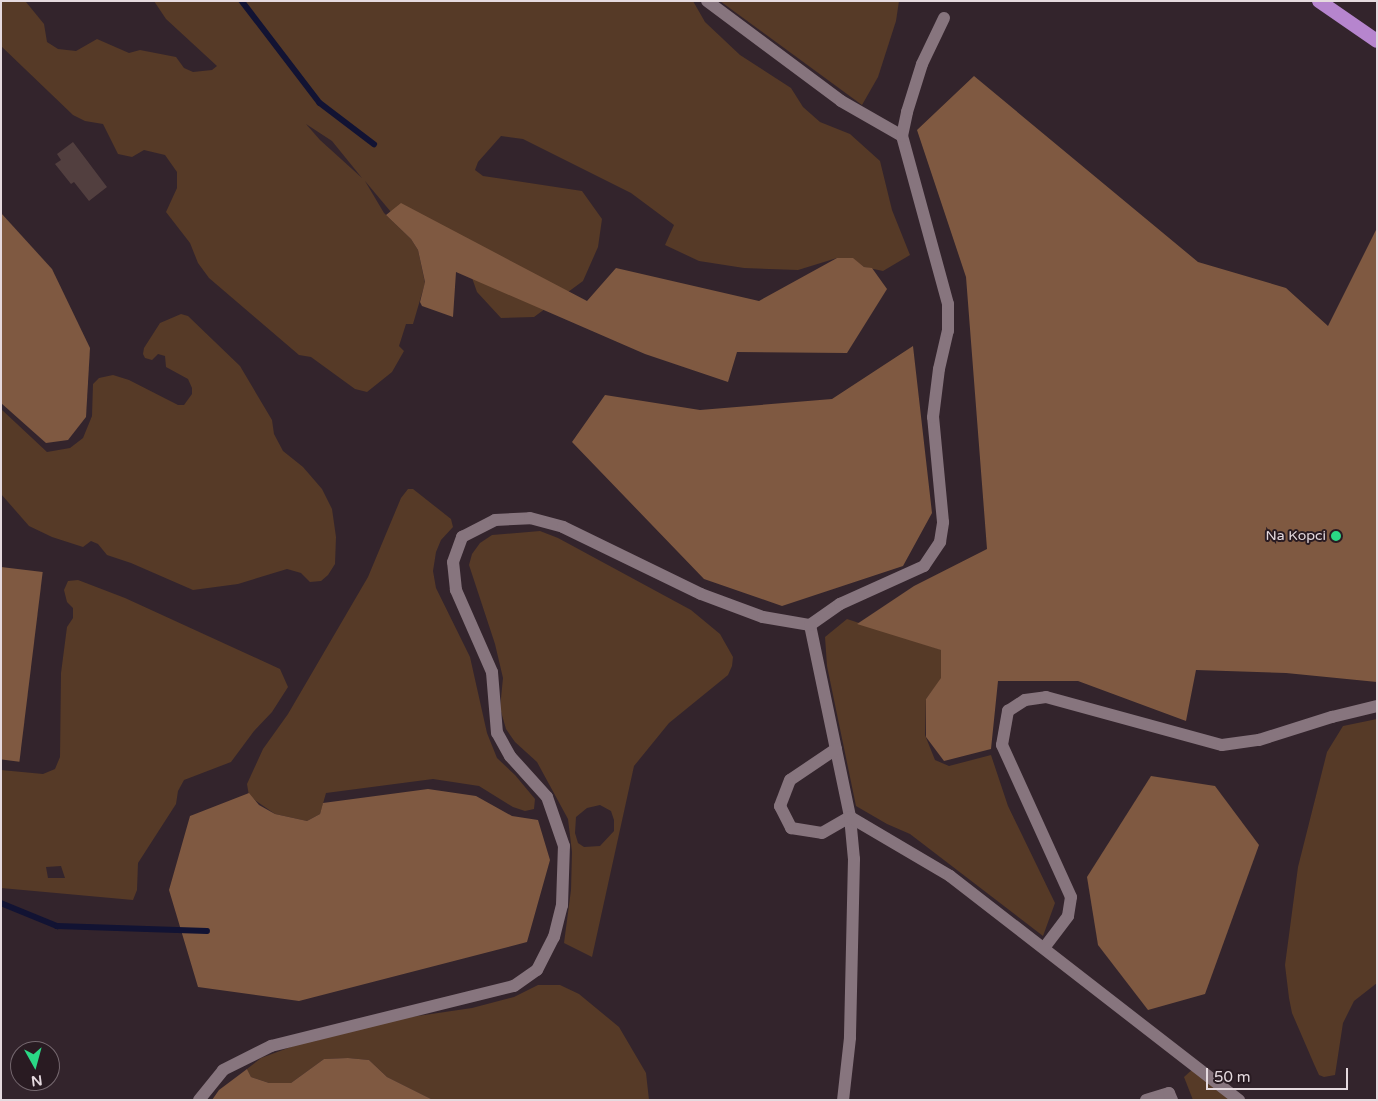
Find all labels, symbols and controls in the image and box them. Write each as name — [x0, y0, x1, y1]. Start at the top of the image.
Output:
place label: Na Kopci — [1266, 528, 1326, 544]
marker: Na Kopci — [1330, 530, 1342, 542]
north arrow — [10, 1041, 60, 1091]
scale bar — [1208, 1058, 1350, 1090]
text: 50 m — [1214, 1068, 1251, 1086]
text: N — [30, 1071, 43, 1090]

